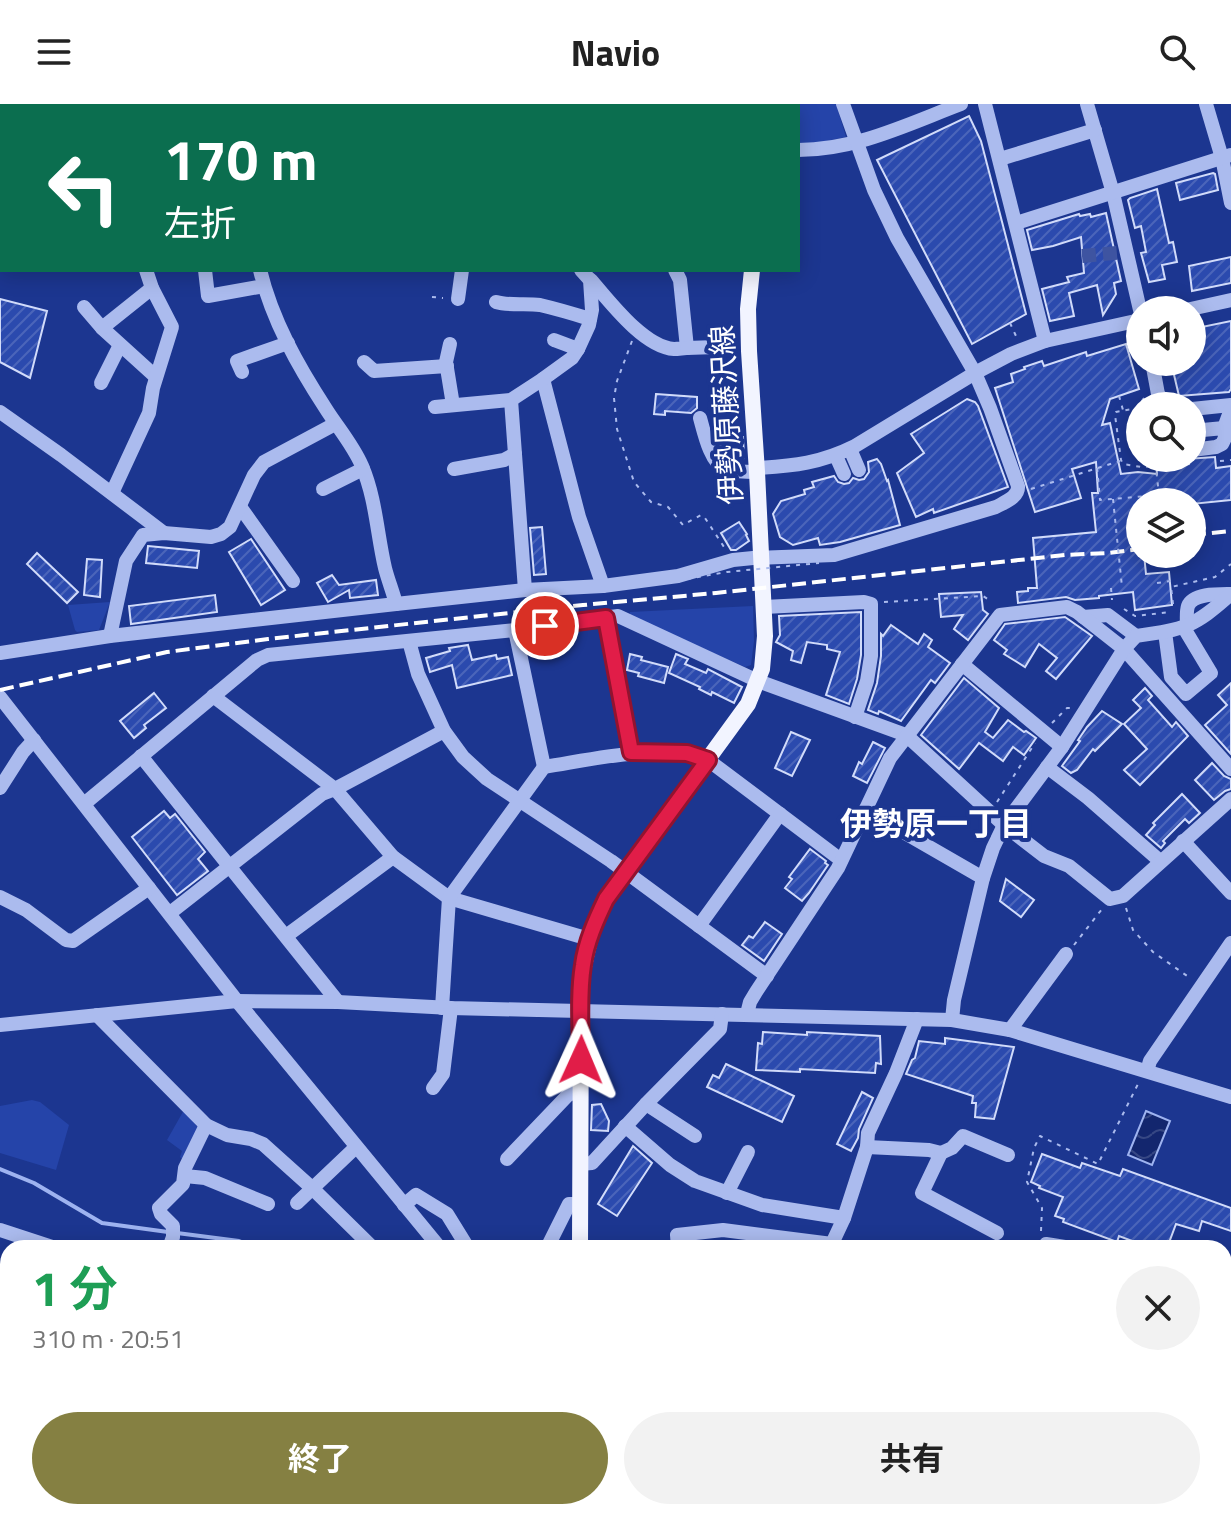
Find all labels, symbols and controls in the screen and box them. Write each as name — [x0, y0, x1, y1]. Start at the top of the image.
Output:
text: Navio — [571, 25, 660, 80]
icon: menu — [32, 30, 76, 74]
icon: search — [1155, 30, 1199, 74]
text: 170 m — [164, 117, 317, 202]
icon: left — [32, 136, 136, 240]
text: 左折 — [164, 195, 236, 250]
map controls — [1126, 296, 1206, 568]
button: sound — [1126, 296, 1206, 376]
street label: 伊勢原藤沢線 — [698, 324, 754, 506]
button: search — [1126, 392, 1206, 472]
button: layers — [1126, 488, 1206, 568]
pin — [511, 592, 579, 660]
icon: arrive — [523, 604, 567, 648]
district label: 伊勢原一丁目 — [840, 799, 1032, 847]
position arrow — [539, 1018, 623, 1102]
text: 1 分 — [32, 1252, 117, 1325]
button: close — [1116, 1266, 1200, 1350]
text: 310 m · 20:51 — [32, 1319, 184, 1358]
button: 終了 — [32, 1412, 608, 1504]
button: 共有 — [624, 1412, 1200, 1504]

